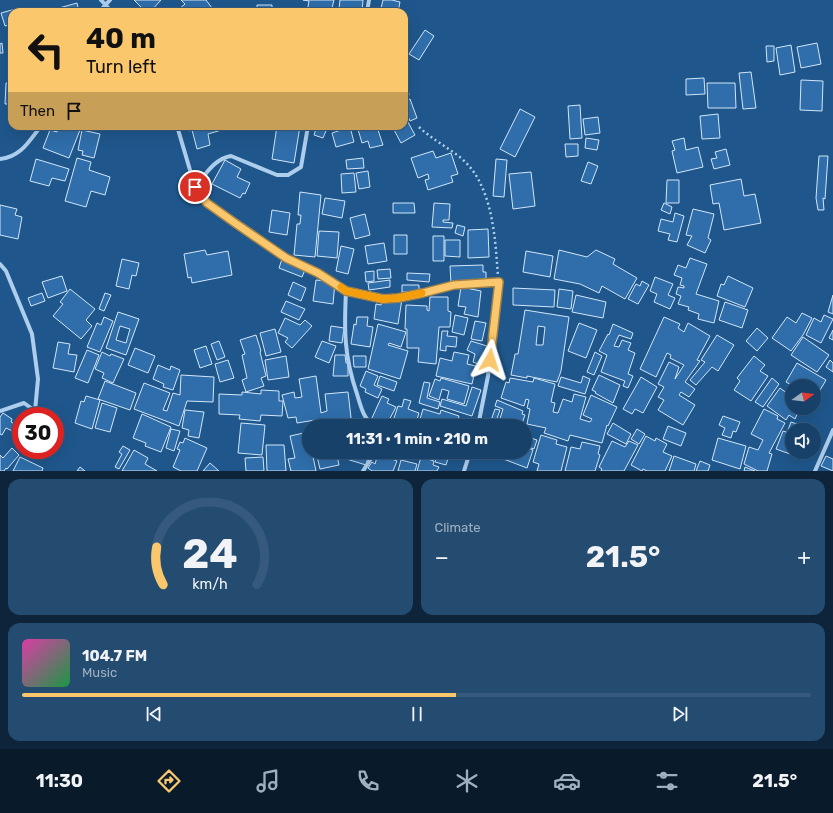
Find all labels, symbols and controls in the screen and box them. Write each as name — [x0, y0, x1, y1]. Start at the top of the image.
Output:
text: 40 m — [86, 22, 156, 55]
icon: left — [20, 24, 72, 76]
text: Turn left — [86, 56, 156, 78]
icon: arrive — [63, 100, 85, 122]
text: Then — [20, 102, 55, 120]
pin — [178, 170, 212, 204]
icon: arrive — [184, 176, 206, 198]
position arrow — [469, 339, 511, 381]
north arrow — [785, 379, 821, 415]
map controls — [785, 379, 821, 459]
speed limit sign: 30 — [12, 407, 64, 459]
button: sound — [785, 423, 821, 459]
text: 11:31 · 1 min · 210 m — [346, 430, 488, 448]
text: Climate — [435, 520, 481, 535]
text: 24 — [183, 529, 238, 578]
text: 21.5° — [586, 539, 660, 575]
text: − — [435, 544, 449, 571]
text: + — [797, 544, 811, 571]
text: km/h — [192, 576, 228, 593]
text: 104.7 FM — [82, 647, 147, 665]
text: Music — [82, 665, 117, 680]
icon: previous — [143, 703, 165, 725]
icon: pause — [406, 703, 428, 725]
icon: next — [669, 703, 691, 725]
icon: directions — [155, 767, 183, 795]
icon: music — [254, 767, 282, 795]
icon: phone — [354, 767, 382, 795]
icon: climate — [453, 767, 481, 795]
icon: car — [553, 767, 581, 795]
icon: filters — [653, 767, 681, 795]
text: 11:30 — [36, 770, 83, 792]
text: 21.5° — [752, 770, 797, 792]

